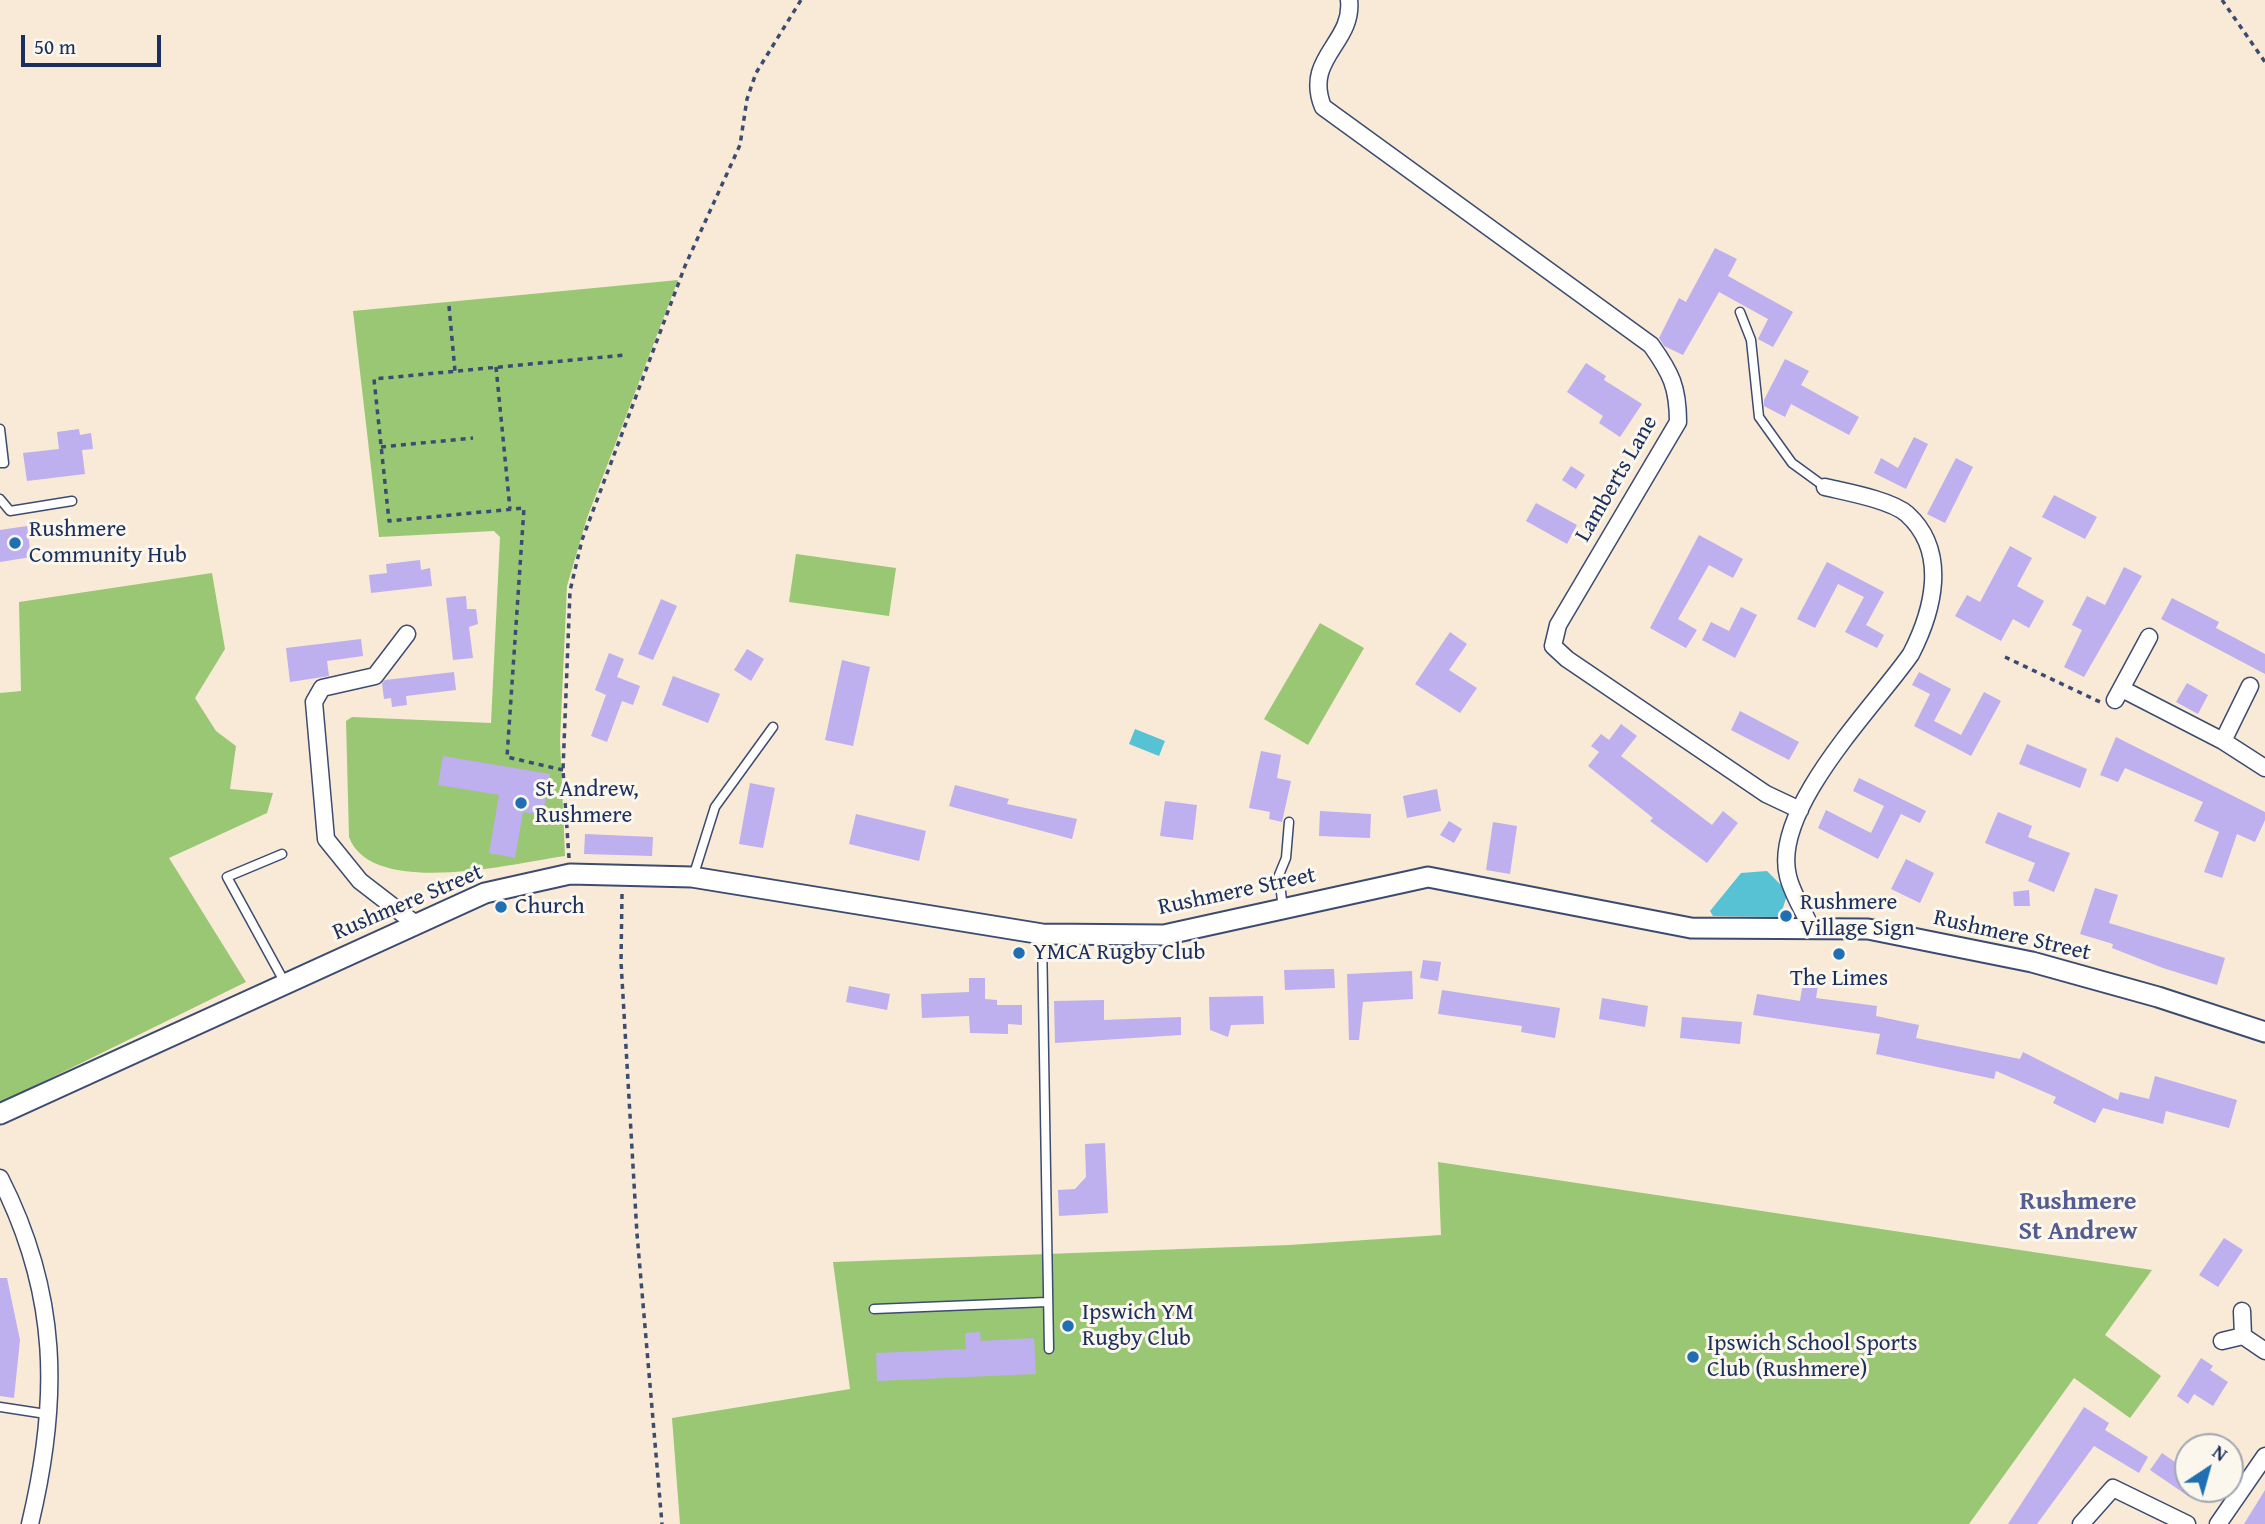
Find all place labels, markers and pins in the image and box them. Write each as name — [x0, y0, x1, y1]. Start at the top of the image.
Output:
place label: Rushmere Community Hub — [29, 516, 187, 570]
marker: Rushmere Community Hub — [7, 535, 23, 551]
place label: St Andrew, Rushmere — [535, 776, 639, 830]
marker: St Andrew, Rushmere — [513, 795, 529, 811]
place label: Rushmere Village Sign — [1800, 889, 1915, 943]
place label: Church — [515, 893, 585, 921]
marker: Church — [493, 899, 509, 915]
marker: Rushmere Village Sign — [1778, 908, 1794, 924]
place label: YMCA Rugby Club — [1033, 939, 1205, 967]
marker: YMCA Rugby Club — [1011, 945, 1027, 961]
marker: The Limes — [1831, 946, 1847, 962]
place label: The Limes — [1790, 965, 1888, 993]
place label: Ipswich YM Rugby Club — [1082, 1299, 1194, 1353]
marker: Ipswich YM Rugby Club — [1060, 1318, 1076, 1334]
place label: Ipswich School Sports Club (Rushmere) — [1707, 1330, 1917, 1384]
marker: Ipswich School Sports Club (Rushmere) — [1685, 1349, 1701, 1365]

